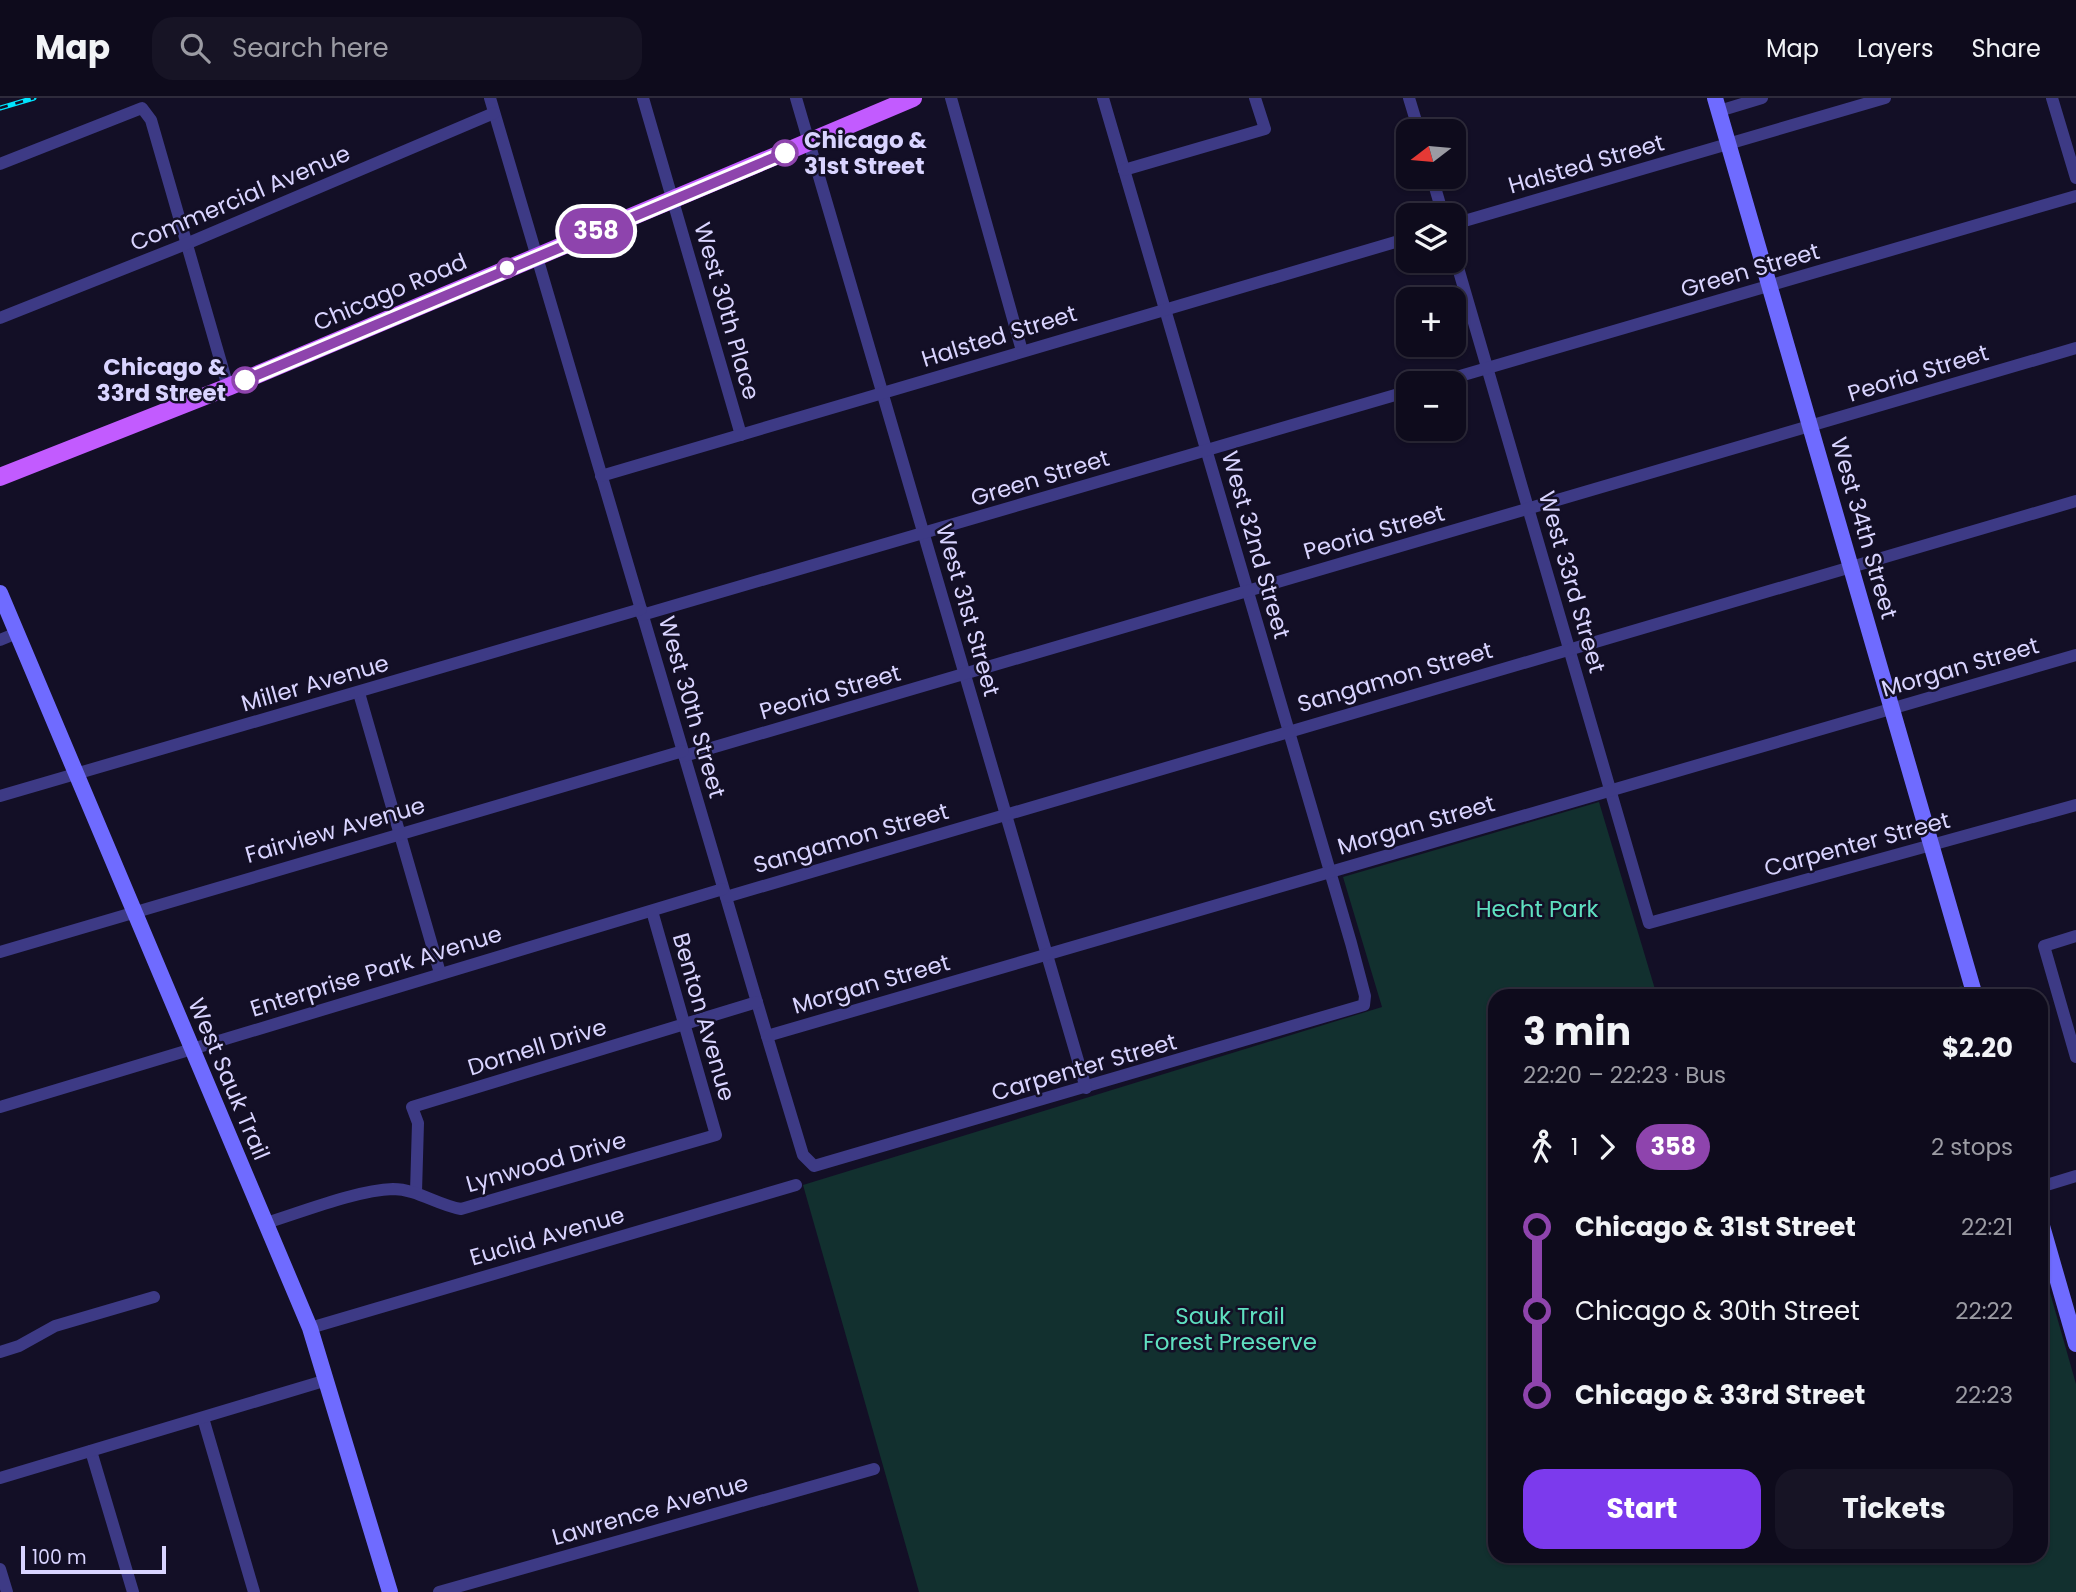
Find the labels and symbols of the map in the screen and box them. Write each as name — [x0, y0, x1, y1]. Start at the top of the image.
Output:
north arrow — [1396, 119, 1466, 189]
place label: Chicago & 31st Street — [804, 124, 927, 182]
street label: Halsted Street — [1504, 126, 1668, 202]
street label: Commercial Avenue — [125, 137, 355, 259]
marker: Chicago & 31st Street — [772, 140, 798, 166]
line badge: 358 — [556, 208, 636, 254]
street label: West 30th Place — [686, 219, 768, 403]
street label: Green Street — [1677, 235, 1823, 305]
street label: Chicago Road — [308, 245, 472, 339]
unlabelled marker — [497, 258, 517, 278]
street label: Halsted Street — [917, 297, 1081, 375]
street label: Peoria Street — [1844, 336, 1992, 410]
place label: Chicago & 33rd Street — [97, 351, 227, 409]
marker: Chicago & 33rd Street — [232, 367, 258, 393]
street label: West 34th Street — [1823, 433, 1905, 623]
street label: Green Street — [967, 442, 1113, 514]
street label: West 32nd Street — [1214, 447, 1298, 643]
street label: West 33rd Street — [1531, 487, 1613, 677]
street label: Peoria Street — [1300, 497, 1448, 567]
street label: West 31st Street — [928, 520, 1008, 700]
street label: West 30th Street — [651, 612, 733, 802]
street label: Morgan Street — [1878, 629, 2042, 705]
street label: Sangamon Street — [1294, 634, 1496, 720]
street label: Miller Avenue — [237, 647, 393, 719]
street label: Peoria Street — [756, 657, 904, 727]
street label: Morgan Street — [1334, 787, 1498, 863]
street label: Fairview Avenue — [241, 789, 429, 871]
street label: Sangamon Street — [750, 795, 952, 881]
street label: Carpenter Street — [1761, 804, 1953, 884]
park label: Hecht Park — [1476, 893, 1598, 925]
street label: Enterprise Park Avenue — [246, 917, 506, 1025]
street label: Benton Avenue — [665, 929, 743, 1105]
street label: Morgan Street — [789, 946, 953, 1022]
street label: West Sauk Trail — [180, 993, 278, 1165]
street label: Dornell Drive — [464, 1011, 610, 1083]
street label: Carpenter Street — [988, 1025, 1180, 1109]
street label: Lynwood Drive — [462, 1124, 630, 1200]
street label: Euclid Avenue — [466, 1199, 628, 1273]
park label: Sauk Trail Forest Preserve — [1143, 1300, 1317, 1358]
street label: Lawrence Avenue — [548, 1467, 752, 1553]
scale bar — [21, 1543, 166, 1575]

